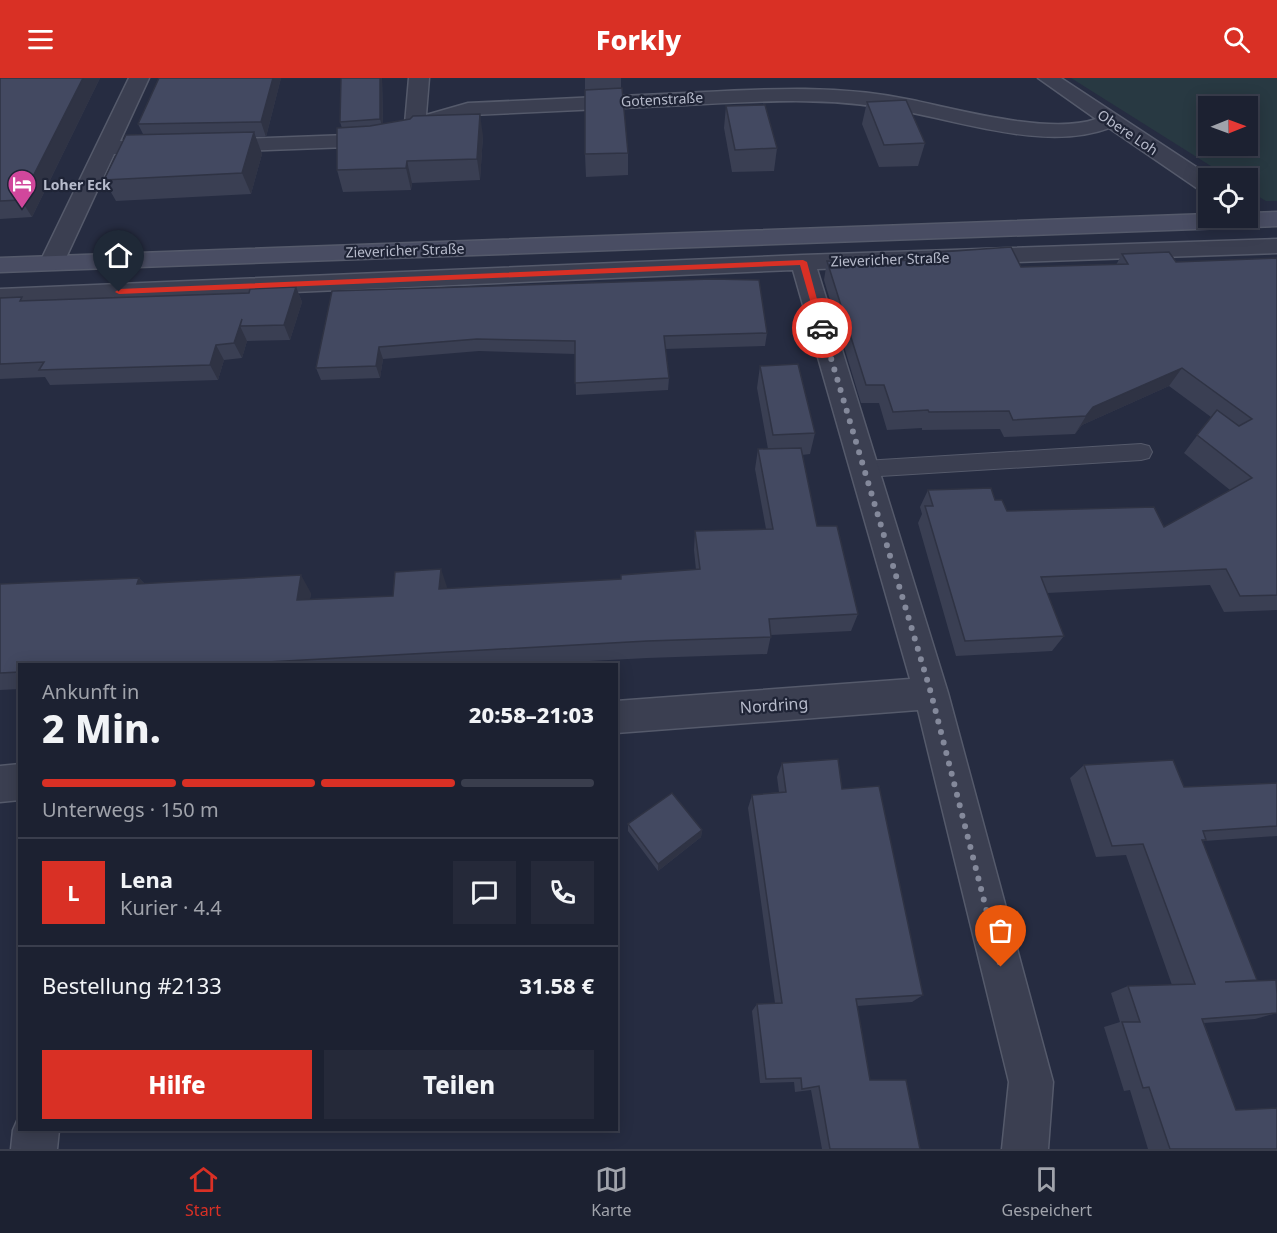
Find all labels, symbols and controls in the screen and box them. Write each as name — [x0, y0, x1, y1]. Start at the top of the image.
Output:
text: Forkly — [596, 21, 681, 58]
icon: menu — [24, 23, 57, 56]
icon: search — [1220, 23, 1253, 56]
street label: Gotenstraße — [620, 87, 704, 111]
north arrow — [1198, 96, 1258, 156]
map controls — [1198, 96, 1258, 228]
street label: Obere Loh — [1094, 105, 1162, 159]
hotel icon: Loher Eck — [6, 168, 38, 210]
button: locate — [1198, 168, 1258, 228]
place label: Loher Eck — [43, 175, 111, 194]
pin — [93, 230, 144, 292]
street label: Zievericher Straße — [345, 238, 465, 262]
icon: home — [102, 239, 135, 272]
street label: Zievericher Straße — [830, 247, 950, 271]
courier — [792, 298, 852, 358]
icon: car — [806, 312, 839, 345]
text: Ankunft in — [42, 678, 139, 705]
street label: Nordring — [739, 692, 809, 718]
text: 20:58–21:03 — [469, 699, 594, 729]
text: 2 Min. — [42, 701, 161, 754]
text: Unterwegs · 150 m — [42, 796, 219, 823]
button: chat — [453, 861, 516, 924]
button: phone — [531, 861, 594, 924]
text: Lena — [120, 864, 173, 894]
text: L — [67, 877, 80, 907]
text: Kurier · 4.4 — [120, 894, 222, 921]
pin — [975, 905, 1026, 967]
icon: bag — [984, 914, 1017, 947]
text: Bestellung #2133 — [42, 970, 222, 1000]
text: 31.58 € — [519, 970, 594, 1000]
button: Hilfe — [42, 1050, 312, 1119]
button: Teilen — [324, 1050, 594, 1119]
tab: Start — [185, 1163, 221, 1221]
tab: Karte — [591, 1163, 631, 1221]
tab: Gespeichert — [1002, 1163, 1092, 1221]

